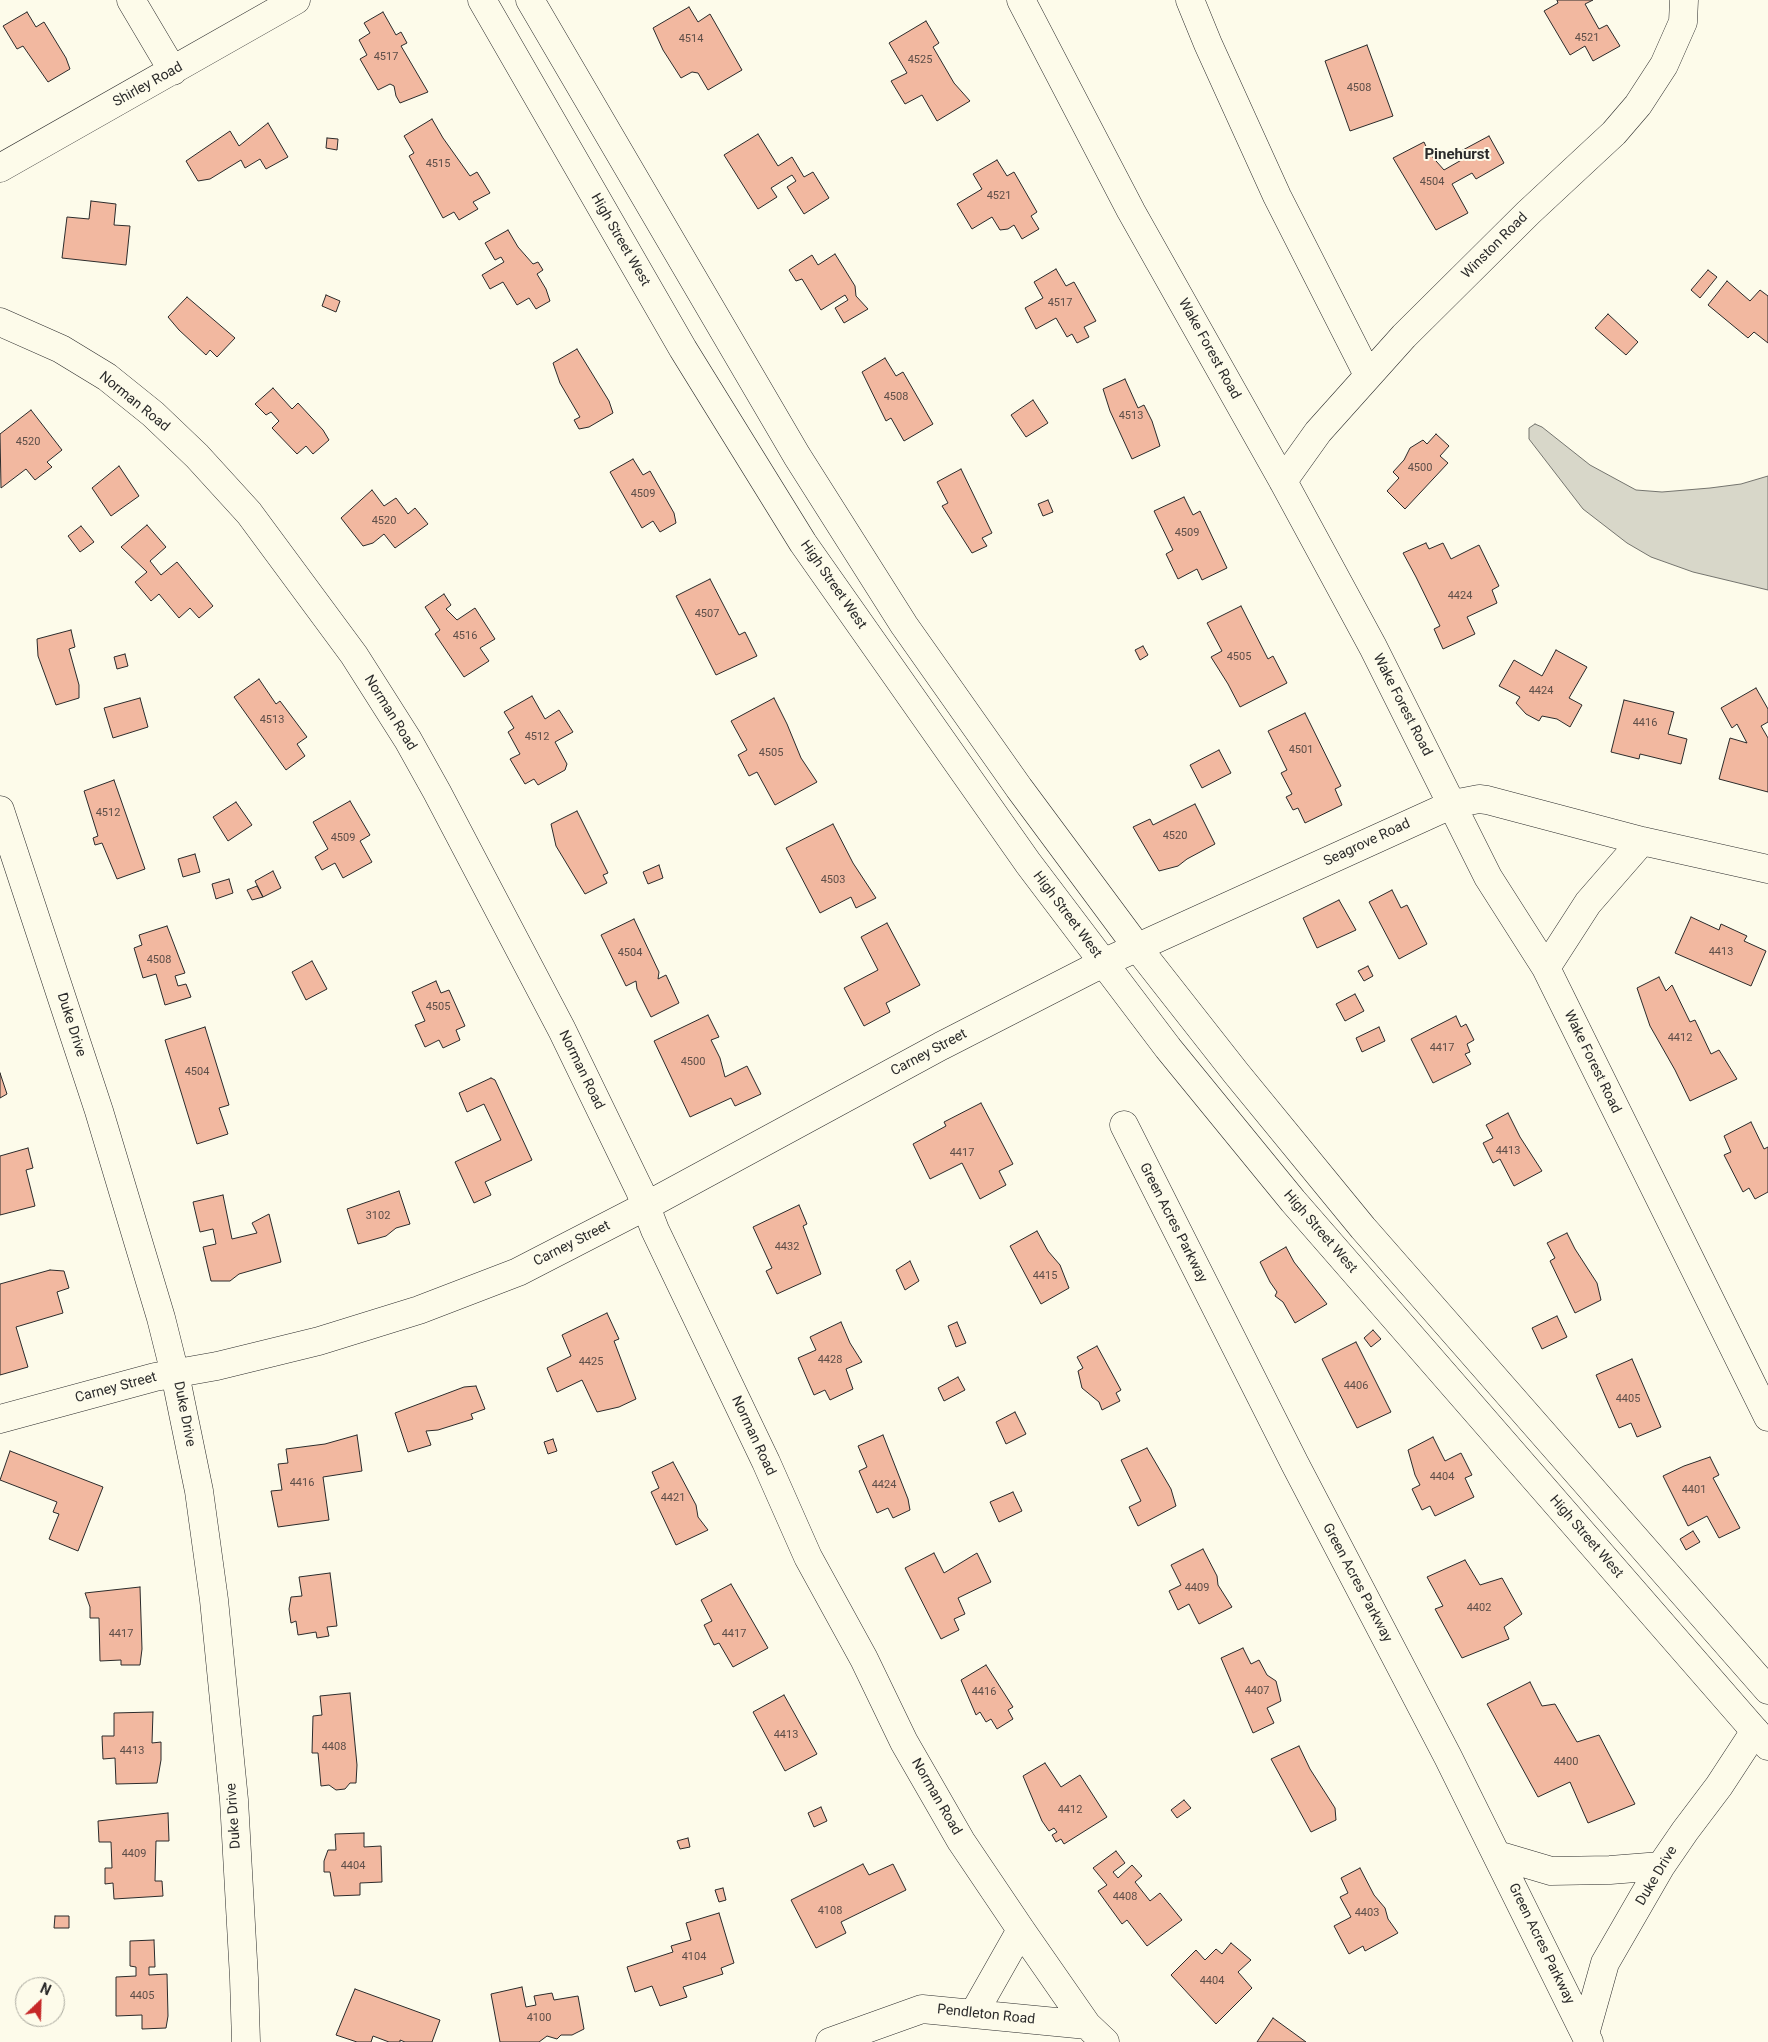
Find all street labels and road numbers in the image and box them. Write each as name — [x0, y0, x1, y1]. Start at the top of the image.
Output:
street label: Shirley Road — [110, 59, 186, 111]
street label: High Street West — [587, 191, 653, 289]
street label: Winston Road — [1458, 209, 1532, 283]
street label: Wake Forest Road — [1174, 296, 1244, 402]
street label: Norman Road — [95, 368, 173, 436]
street label: High Street West — [796, 537, 870, 633]
street label: Wake Forest Road — [1369, 651, 1435, 759]
street label: Norman Road — [360, 672, 420, 754]
street label: Seagrove Road — [1321, 816, 1413, 870]
street label: High Street West — [1029, 868, 1105, 962]
street label: Duke Drive — [53, 991, 89, 1059]
street label: Wake Forest Road — [1560, 1008, 1624, 1116]
street label: Carney Street — [888, 1026, 970, 1080]
street label: Norman Road — [555, 1028, 607, 1112]
street label: Green Acres Parkway — [1135, 1160, 1211, 1286]
street label: High Street West — [1279, 1187, 1361, 1277]
street label: Carney Street — [531, 1218, 613, 1270]
street label: Carney Street — [73, 1369, 159, 1407]
street label: Duke Drive — [169, 1380, 199, 1448]
street label: Norman Road — [727, 1394, 779, 1478]
street label: High Street West — [1545, 1492, 1627, 1582]
street label: Green Acres Parkway — [1319, 1521, 1395, 1645]
street label: Norman Road — [907, 1756, 965, 1838]
street label: Duke Drive — [223, 1782, 245, 1850]
street label: Duke Drive — [1633, 1843, 1681, 1909]
street label: Green Acres Parkway — [1504, 1881, 1578, 2007]
street label: Pendleton Road — [936, 2002, 1036, 2028]

